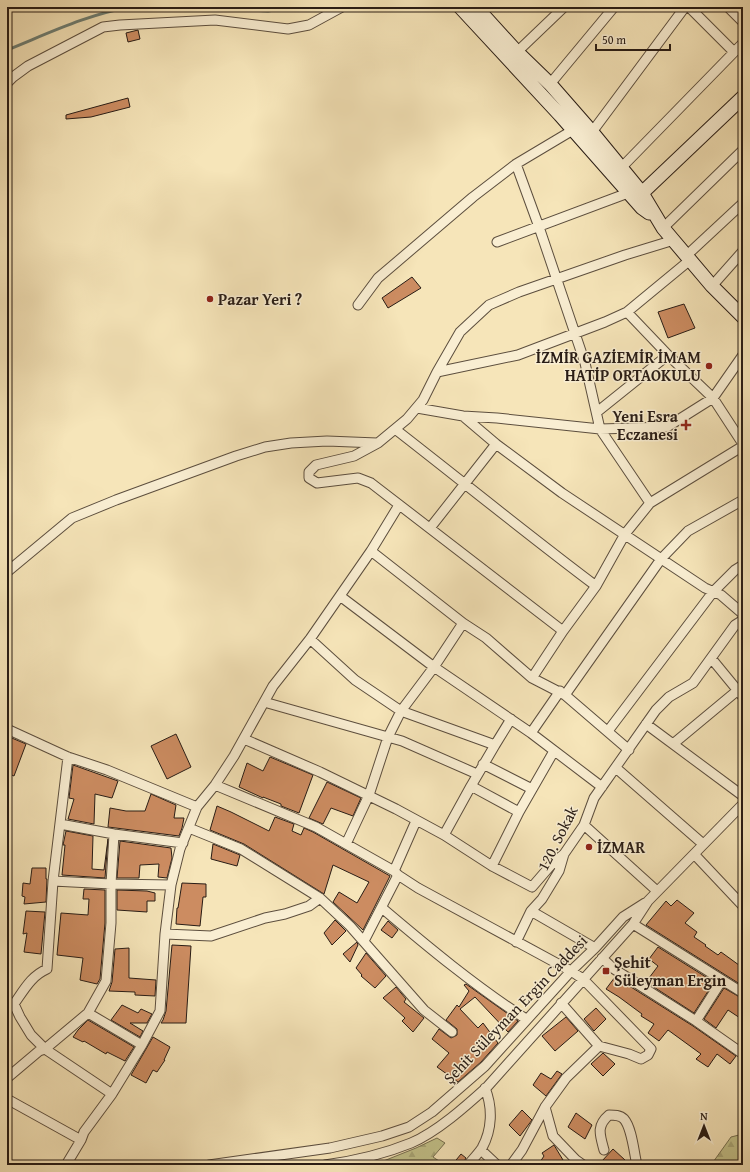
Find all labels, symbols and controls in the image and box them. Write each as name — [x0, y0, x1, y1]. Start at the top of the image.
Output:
scale bar — [596, 26, 670, 52]
text: 50 m — [602, 31, 626, 48]
place label: Pazar Yeri ? — [218, 287, 302, 311]
marker: Pazar Yeri ? — [205, 294, 215, 304]
place label: İZMİR GAZİEMİR İMAM HATİP ORTAOKULU — [536, 345, 701, 387]
marker: İZMİR GAZİEMİR İMAM HATİP ORTAOKULU — [704, 361, 714, 371]
place label: Yeni Esra Eczanesi — [612, 404, 679, 446]
marker: Yeni Esra Eczanesi — [681, 420, 691, 430]
street label: 120. Sokak — [530, 800, 584, 875]
place label: İZMAR — [597, 835, 645, 859]
marker: İZMAR — [584, 842, 594, 852]
street label: Şehit Süleyman Ergin Caddesi — [437, 929, 593, 1089]
place label: Şehit Süleyman Ergin — [614, 950, 727, 992]
marker: Şehit Süleyman Ergin — [601, 966, 611, 976]
north arrow — [684, 1106, 724, 1146]
text: N — [700, 1108, 708, 1124]

